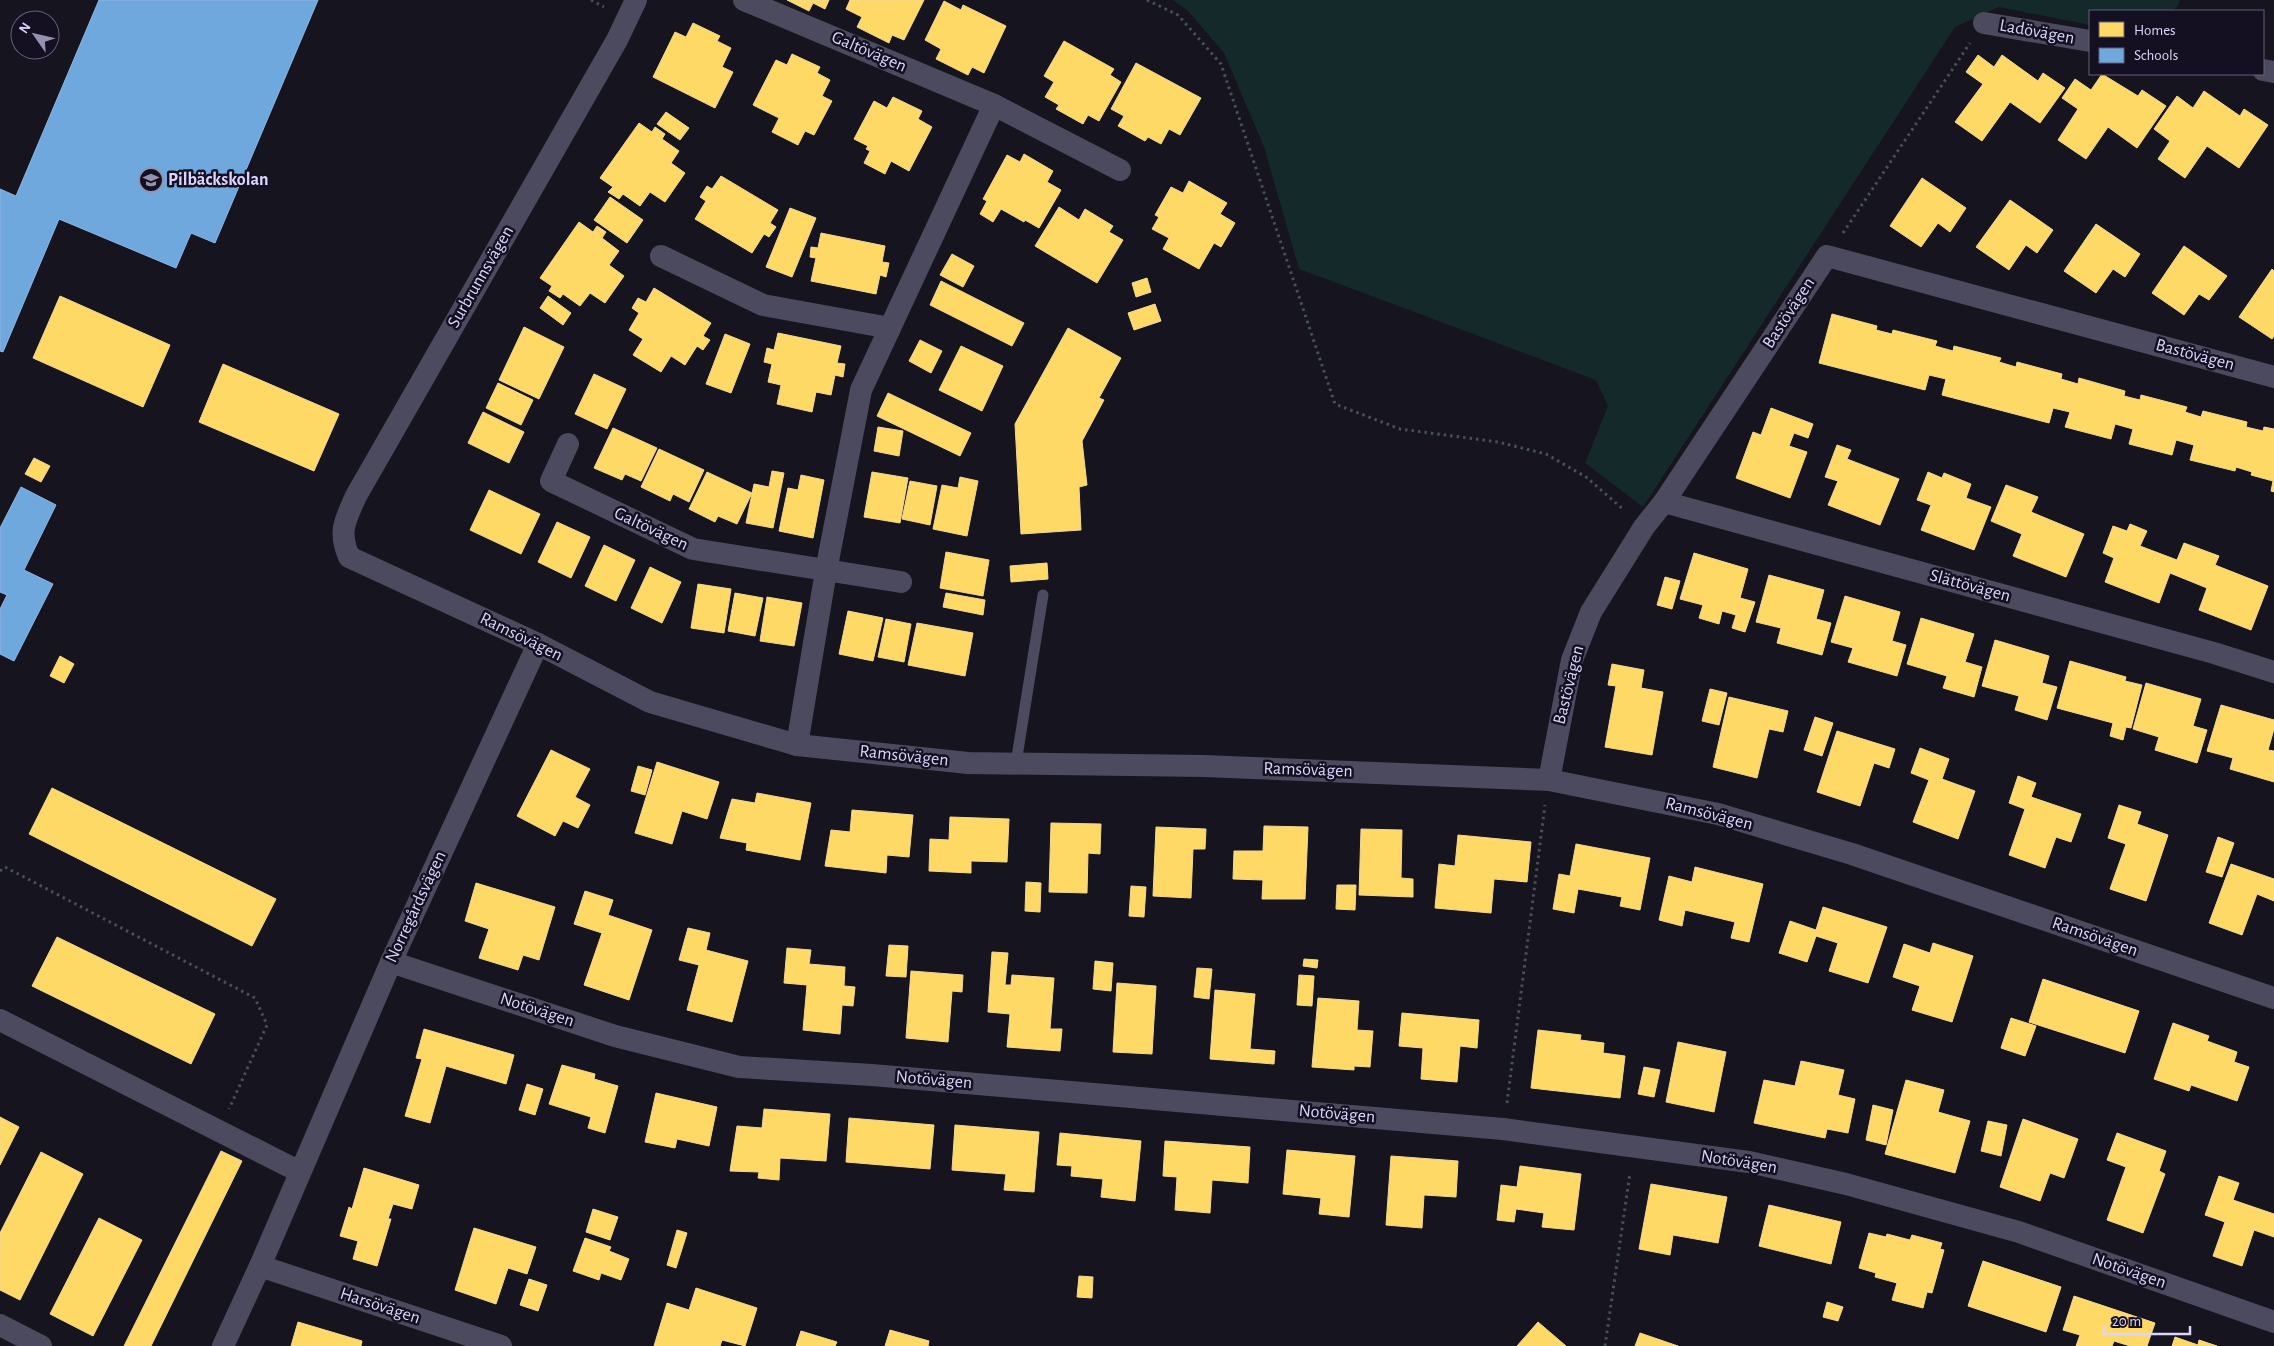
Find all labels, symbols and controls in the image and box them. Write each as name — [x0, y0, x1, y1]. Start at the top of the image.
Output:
north arrow — [10, 10, 60, 60]
legend — [2089, 10, 2264, 75]
street label: Ladövägen — [1998, 17, 2076, 47]
text: N — [17, 20, 34, 36]
text: Homes — [2134, 23, 2176, 38]
street label: Galtövägen — [829, 28, 909, 76]
text: Schools — [2134, 48, 2178, 63]
school or university icon: Pilbäckskolan — [138, 167, 164, 193]
place label: Pilbäckskolan — [168, 171, 268, 189]
street label: Surbrunnsvägen — [445, 223, 517, 331]
street label: Bastövägen — [1759, 274, 1819, 352]
street label: Bastövägen — [2154, 336, 2236, 374]
street label: Galtövägen — [611, 504, 691, 554]
street label: Slättövägen — [1928, 567, 2012, 605]
street label: Ramsövägen — [477, 609, 565, 665]
street label: Bastövägen — [1551, 644, 1587, 726]
street label: Ramsövägen — [859, 742, 949, 770]
street label: Ramsövägen — [1263, 759, 1353, 781]
street label: Ramsövägen — [1663, 794, 1755, 834]
street label: Norregårdsvägen — [382, 848, 450, 966]
street label: Ramsövägen — [2050, 914, 2140, 960]
street label: Notövägen — [498, 990, 576, 1030]
street label: Notövägen — [895, 1068, 973, 1092]
street label: Notövägen — [1298, 1102, 1376, 1126]
street label: Notövägen — [1700, 1147, 1778, 1177]
street label: Notövägen — [2090, 1250, 2168, 1292]
street label: Harsövägen — [338, 1285, 422, 1327]
scale bar — [2104, 1304, 2190, 1336]
text: 20 m — [2112, 1314, 2141, 1329]

